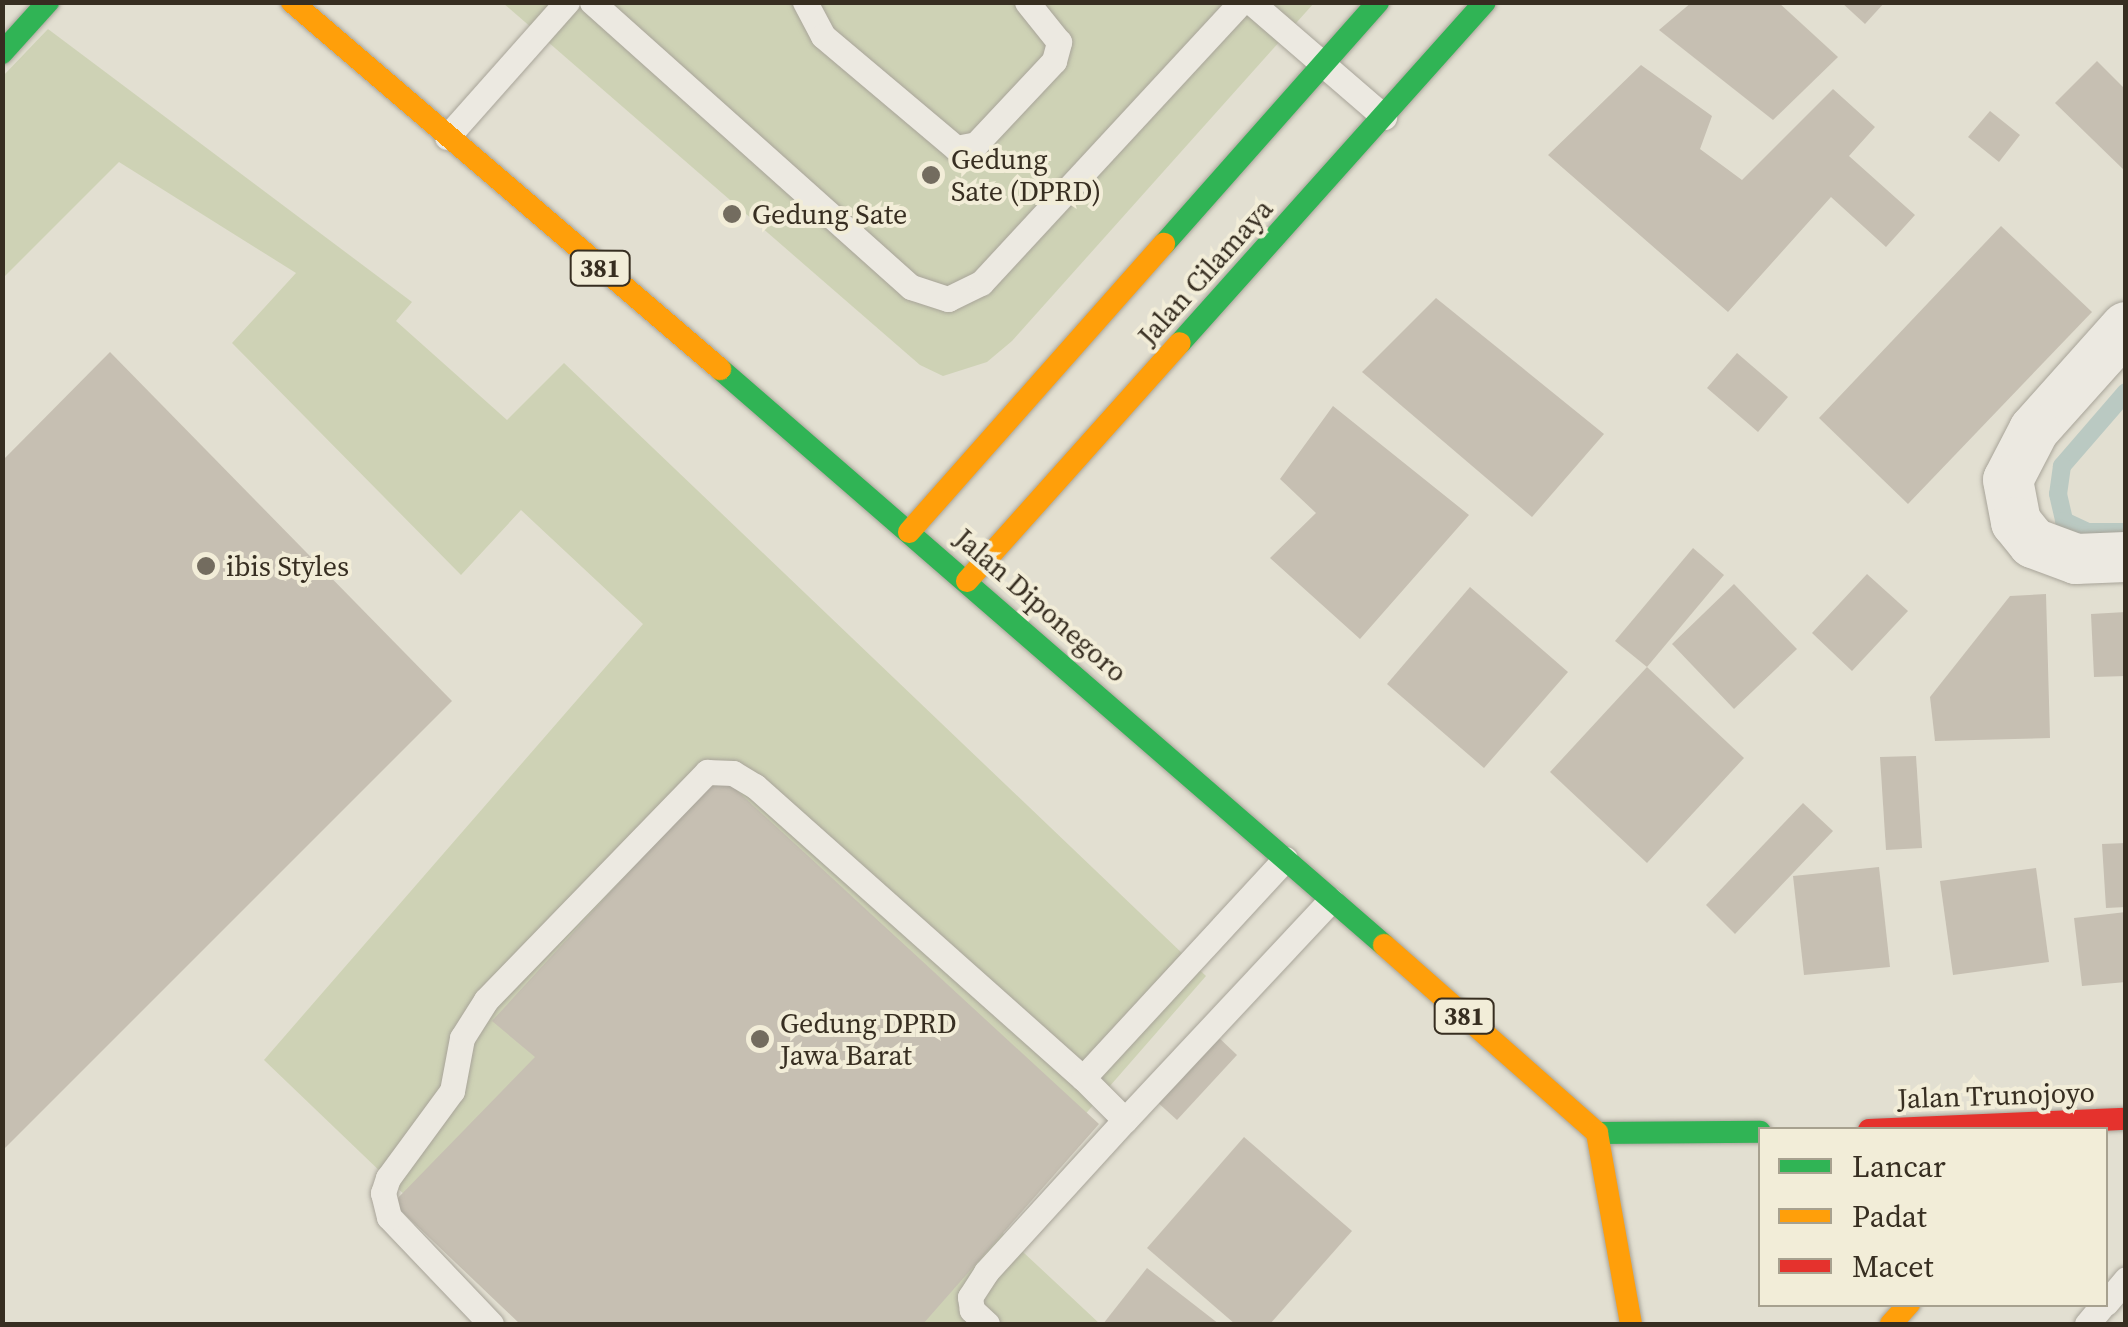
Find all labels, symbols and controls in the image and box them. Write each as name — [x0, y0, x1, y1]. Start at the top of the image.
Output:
place label: Gedung Sate (DPRD) — [951, 142, 1101, 208]
marker: Gedung Sate (DPRD) — [920, 164, 942, 186]
street label: Jalan Cilamaya — [1131, 192, 1279, 352]
place label: Gedung Sate — [752, 197, 907, 231]
marker: Gedung Sate — [721, 203, 743, 225]
road number: 381 — [568, 248, 632, 288]
street label: Jalan Diponegoro — [948, 521, 1134, 689]
place label: ibis Styles — [226, 549, 349, 583]
marker: ibis Styles — [195, 555, 217, 577]
road number: 381 — [1432, 996, 1496, 1036]
place label: Gedung DPRD Jawa Barat — [780, 1006, 957, 1072]
marker: Gedung DPRD Jawa Barat — [749, 1028, 771, 1050]
street label: Jalan Trunojoyo — [1896, 1075, 2096, 1115]
legend — [1758, 1127, 2108, 1307]
text: Lancar — [1852, 1146, 1946, 1187]
text: Padat — [1852, 1196, 1927, 1237]
text: Macet — [1852, 1246, 1933, 1287]

